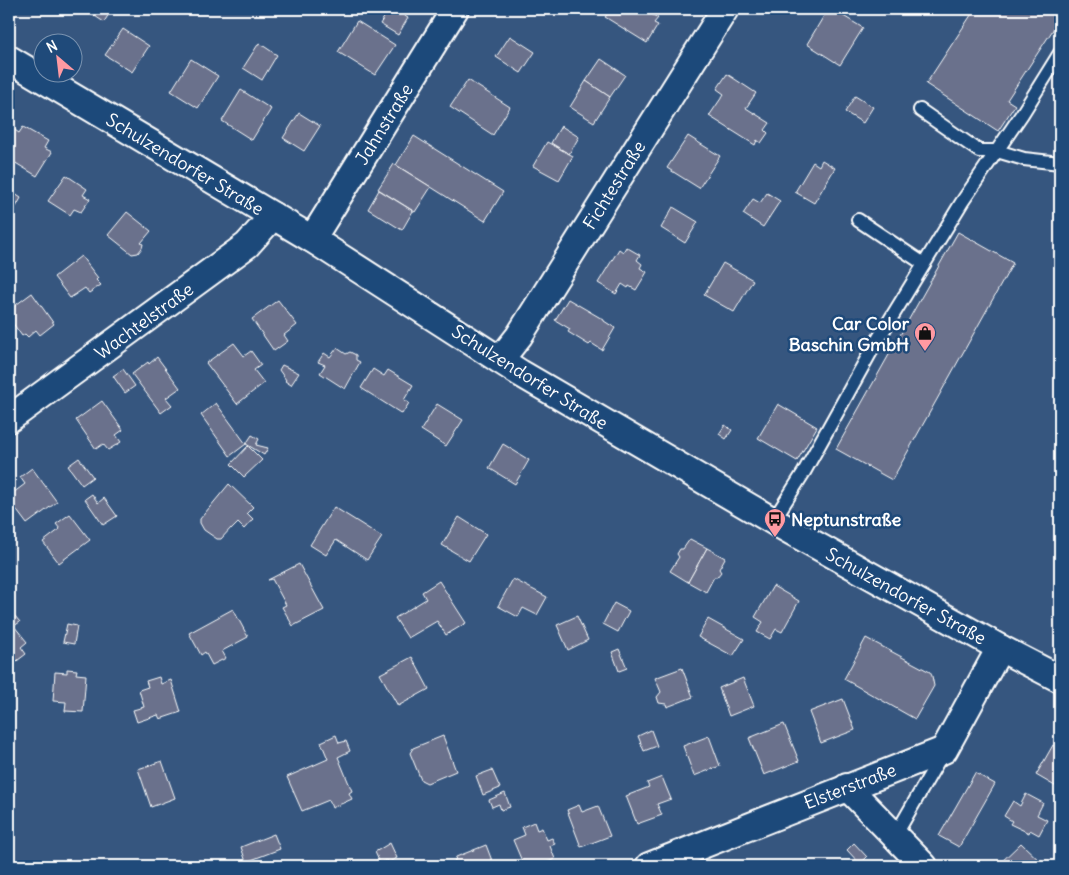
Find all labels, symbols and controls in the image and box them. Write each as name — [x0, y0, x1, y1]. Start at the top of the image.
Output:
north arrow — [32, 32, 82, 82]
text: N — [43, 36, 60, 57]
street label: Jahnstraße — [350, 79, 418, 169]
street label: Schulzendorfer Straße — [102, 108, 268, 220]
street label: Fichtestraße — [578, 136, 650, 234]
street label: Wachtelstraße — [90, 278, 198, 364]
place label: Car Color Baschin GmbH — [789, 312, 910, 356]
street label: Schulzendorfer Straße — [448, 320, 612, 434]
shop icon: Car Color Baschin GmbH — [913, 321, 937, 352]
bus stop icon: Neptunstraße — [763, 507, 787, 538]
place label: Neptunstraße — [791, 508, 902, 531]
street label: Schulzendorfer Straße — [822, 542, 990, 650]
street label: Elsterstraße — [801, 758, 899, 814]

